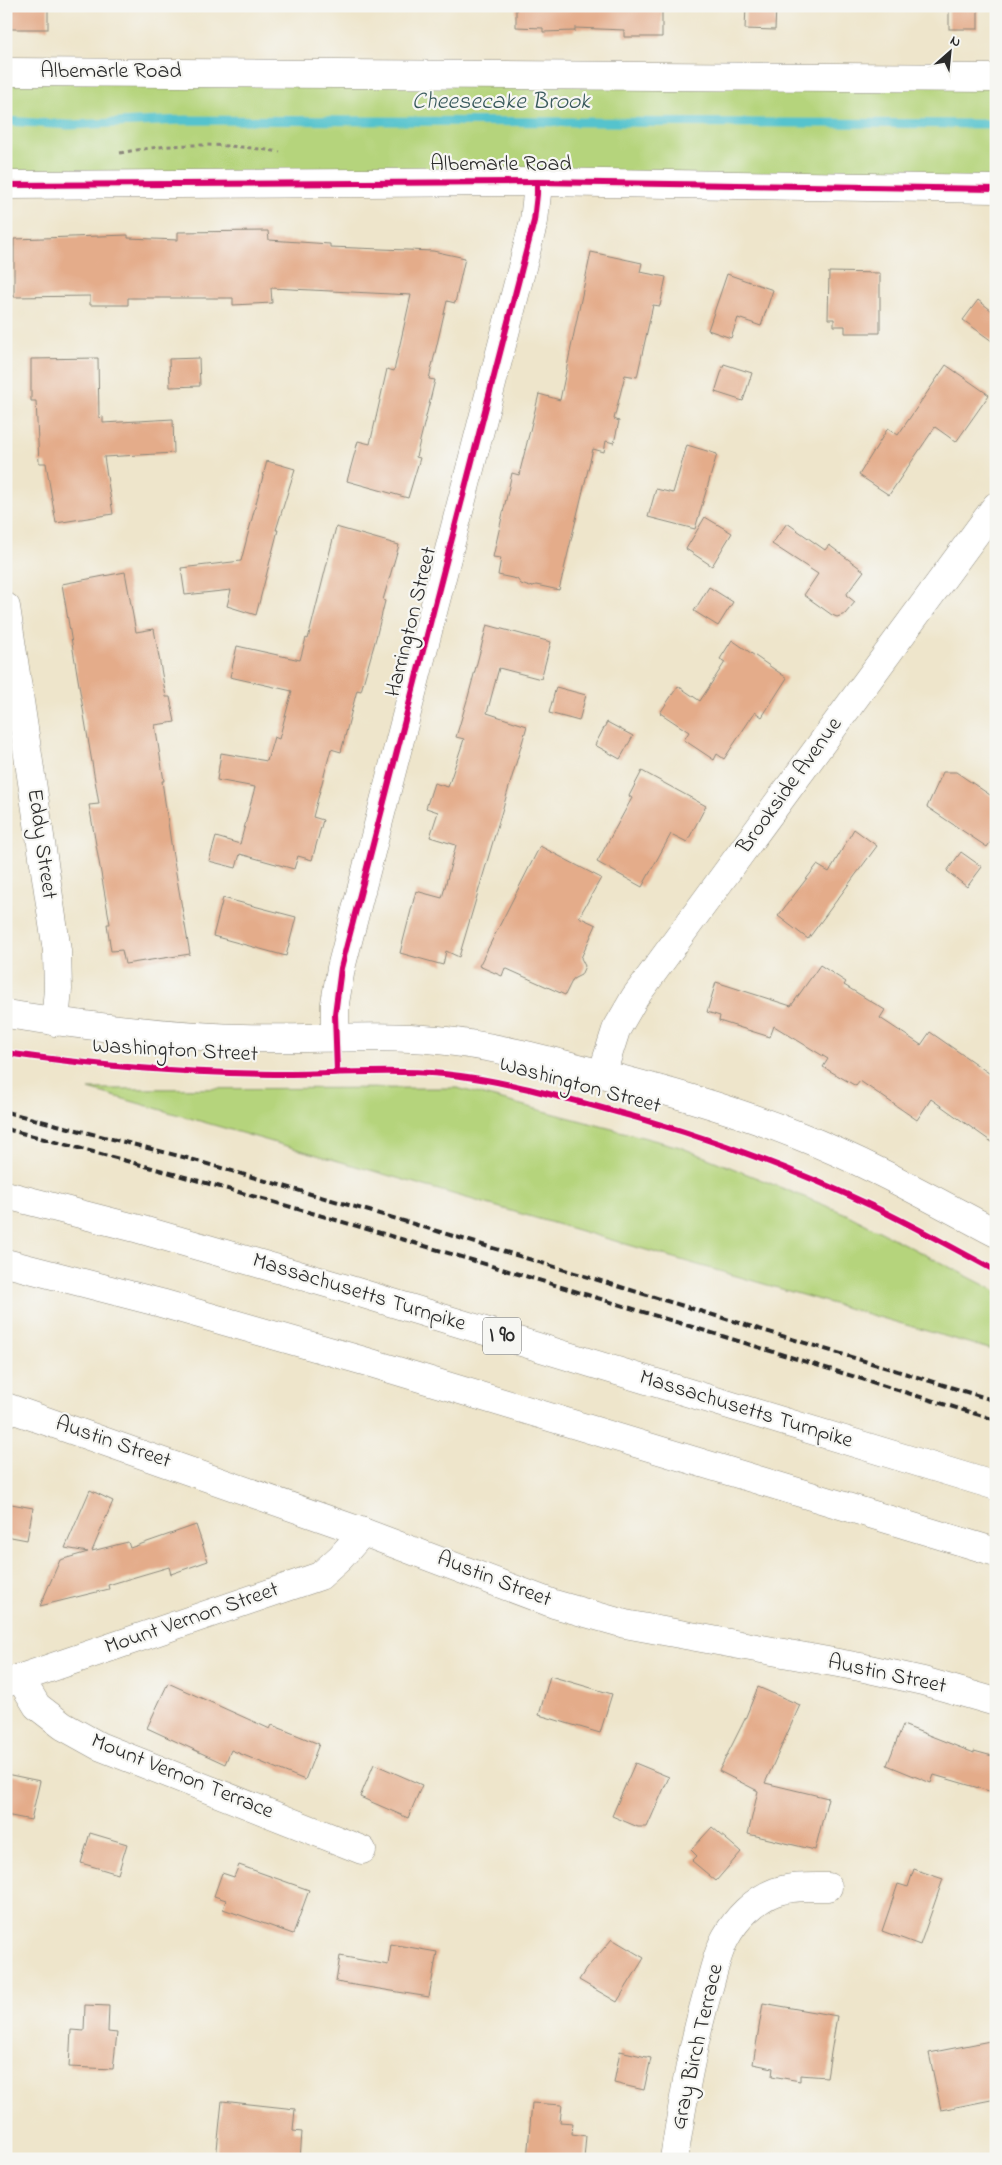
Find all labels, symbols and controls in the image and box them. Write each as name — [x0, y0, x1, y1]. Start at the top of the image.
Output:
north arrow — [924, 28, 974, 78]
text: N — [946, 30, 964, 53]
street label: Albemarle Road — [40, 56, 182, 88]
water label: Cheesecake Brook — [412, 85, 592, 120]
street label: Albemarle Road — [430, 149, 572, 181]
street label: Harrington Street — [378, 543, 447, 701]
street label: Brookside Avenue — [729, 711, 851, 862]
street label: Eddy Street — [16, 787, 65, 902]
street label: Washington Street — [91, 1031, 259, 1072]
street label: Washington Street — [495, 1049, 665, 1124]
street label: Massachusetts Turnpike — [248, 1245, 470, 1341]
road number: I 90 — [483, 1318, 521, 1354]
street label: Massachusetts Turnpike — [635, 1362, 857, 1458]
street label: Austin Street — [51, 1408, 176, 1478]
street label: Austin Street — [432, 1543, 556, 1617]
street label: Mount Vernon Street — [101, 1574, 284, 1664]
street label: Austin Street — [825, 1647, 950, 1703]
street label: Mount Vernon Terrace — [86, 1726, 278, 1828]
street label: Gray Birch Terrace — [663, 1961, 734, 2133]

